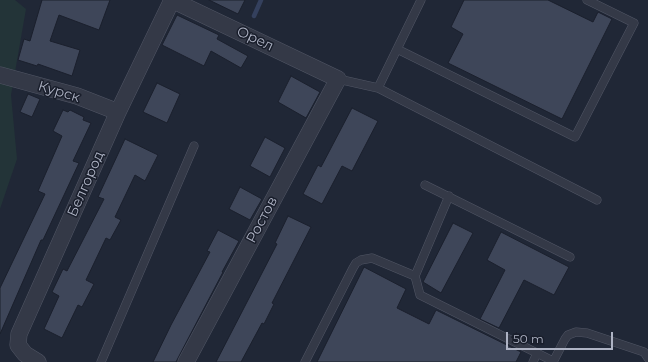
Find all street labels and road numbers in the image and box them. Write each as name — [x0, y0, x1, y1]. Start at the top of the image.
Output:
street label: Орел — [234, 23, 276, 55]
street label: Курск — [36, 78, 82, 106]
street label: Белгород — [64, 148, 108, 220]
street label: Ростов — [243, 194, 281, 246]

